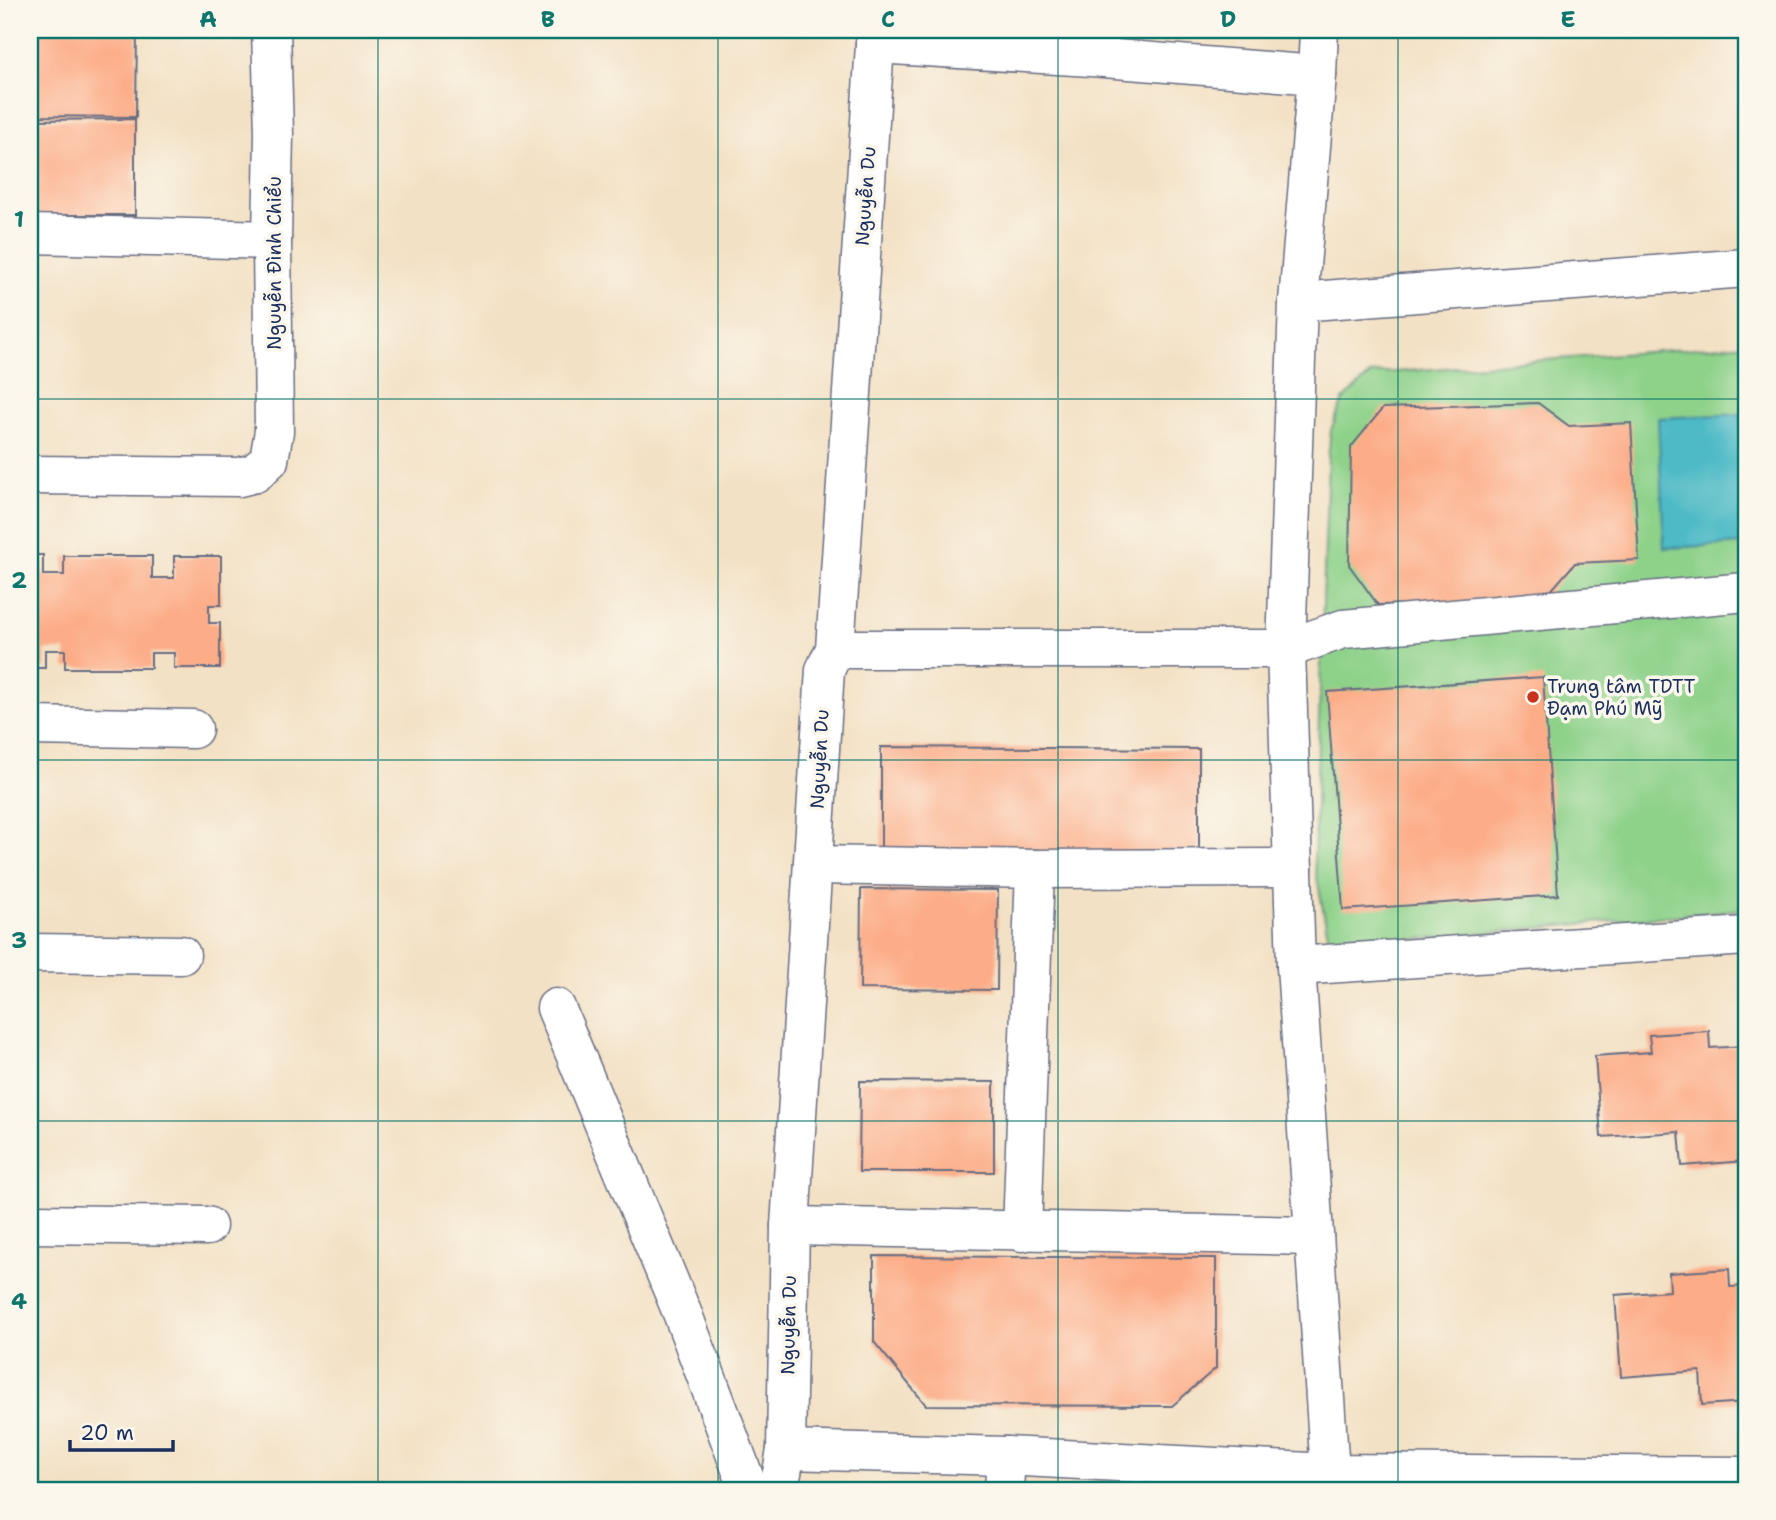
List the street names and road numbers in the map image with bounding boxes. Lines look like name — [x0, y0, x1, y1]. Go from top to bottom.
street label: Nguyễn Du — [850, 145, 881, 247]
street label: Nguyễn Đình Chiểu — [262, 176, 287, 350]
street label: Nguyễn Du — [804, 709, 835, 809]
street label: Nguyễn Du — [775, 1275, 802, 1375]

